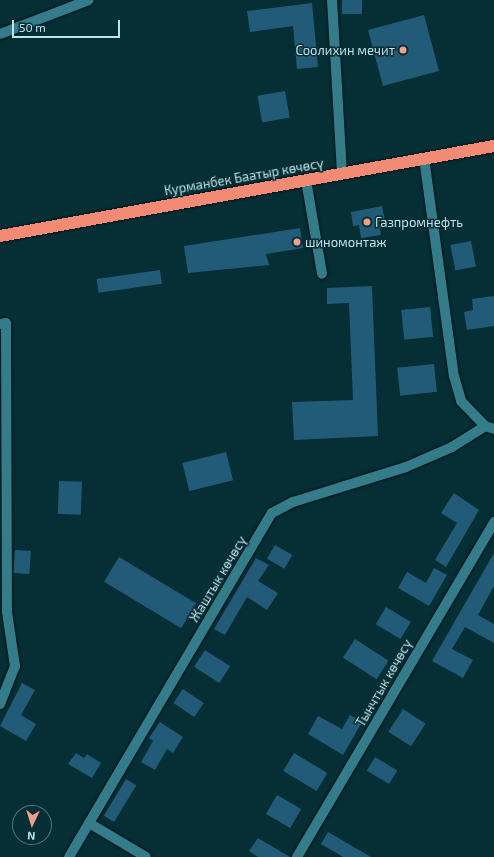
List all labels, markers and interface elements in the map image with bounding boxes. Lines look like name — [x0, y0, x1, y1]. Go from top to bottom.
scale bar — [14, 12, 122, 38]
text: 50 m — [19, 20, 46, 34]
place label: Соолихин мечит — [295, 42, 395, 58]
marker: Соолихин мечит — [398, 45, 408, 55]
street label: Курманбек Баатыр көчөсү — [163, 155, 325, 199]
place label: Газпромнефть — [375, 214, 463, 230]
marker: Газпромнефть — [362, 217, 372, 227]
place label: шиномонтаж — [305, 234, 387, 250]
marker: шиномонтаж — [292, 237, 302, 247]
street label: Жаштык көчөсү — [186, 533, 250, 625]
street label: Тынчтык көчөсү — [353, 636, 415, 730]
north arrow — [12, 805, 52, 845]
text: N — [27, 830, 36, 843]

